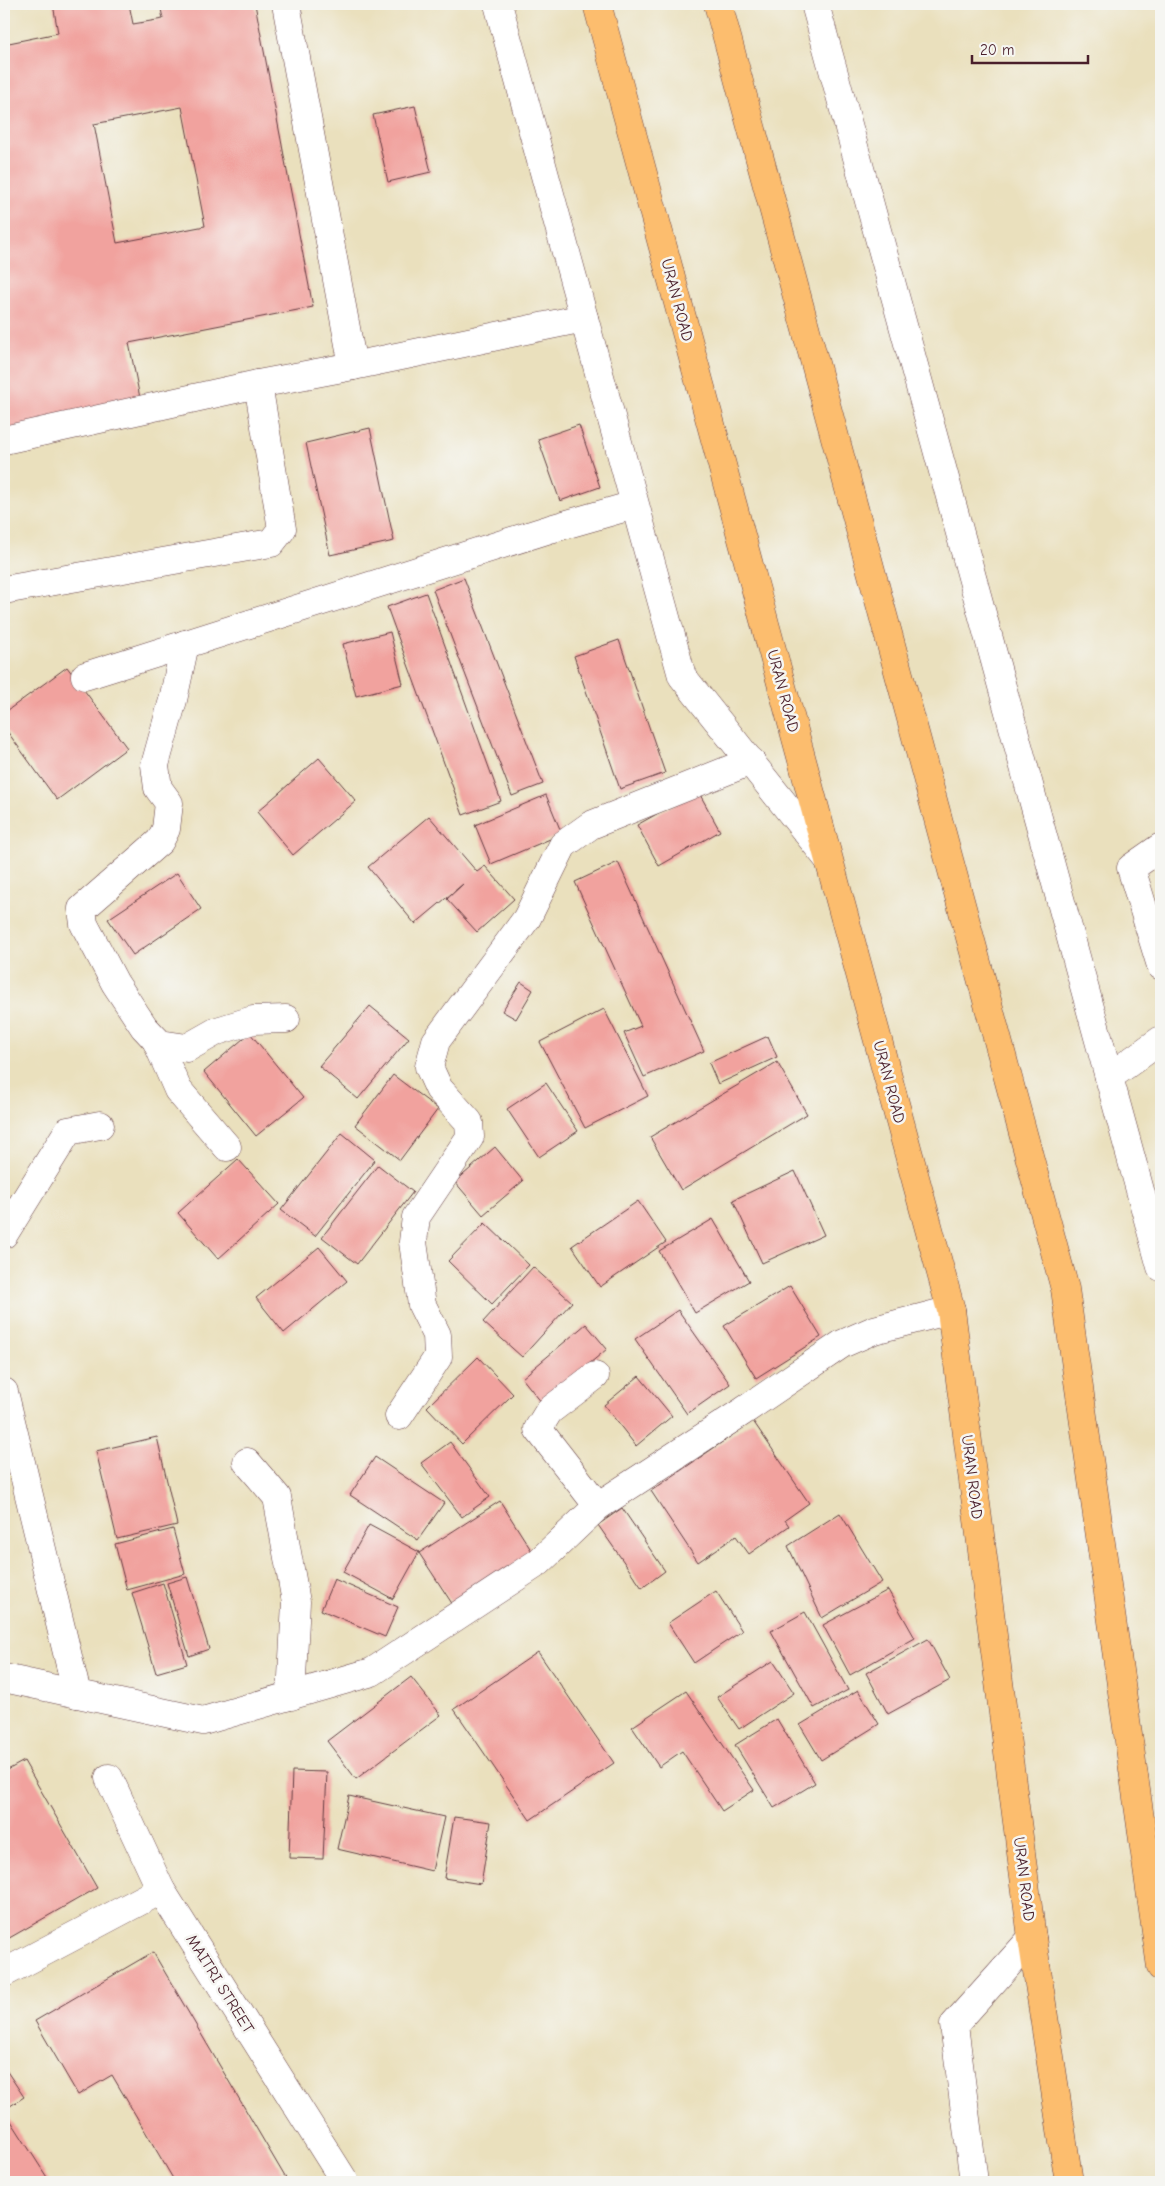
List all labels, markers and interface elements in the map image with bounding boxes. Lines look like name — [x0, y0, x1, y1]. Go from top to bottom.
scale bar — [972, 32, 1089, 64]
text: 20 m — [980, 41, 1014, 59]
street label: URAN ROAD — [657, 257, 697, 343]
street label: URAN ROAD — [763, 648, 803, 734]
street label: URAN ROAD — [869, 1039, 909, 1125]
street label: URAN ROAD — [958, 1434, 986, 1520]
street label: URAN ROAD — [1010, 1836, 1038, 1922]
street label: MAITRI STREET — [182, 1931, 258, 2037]

